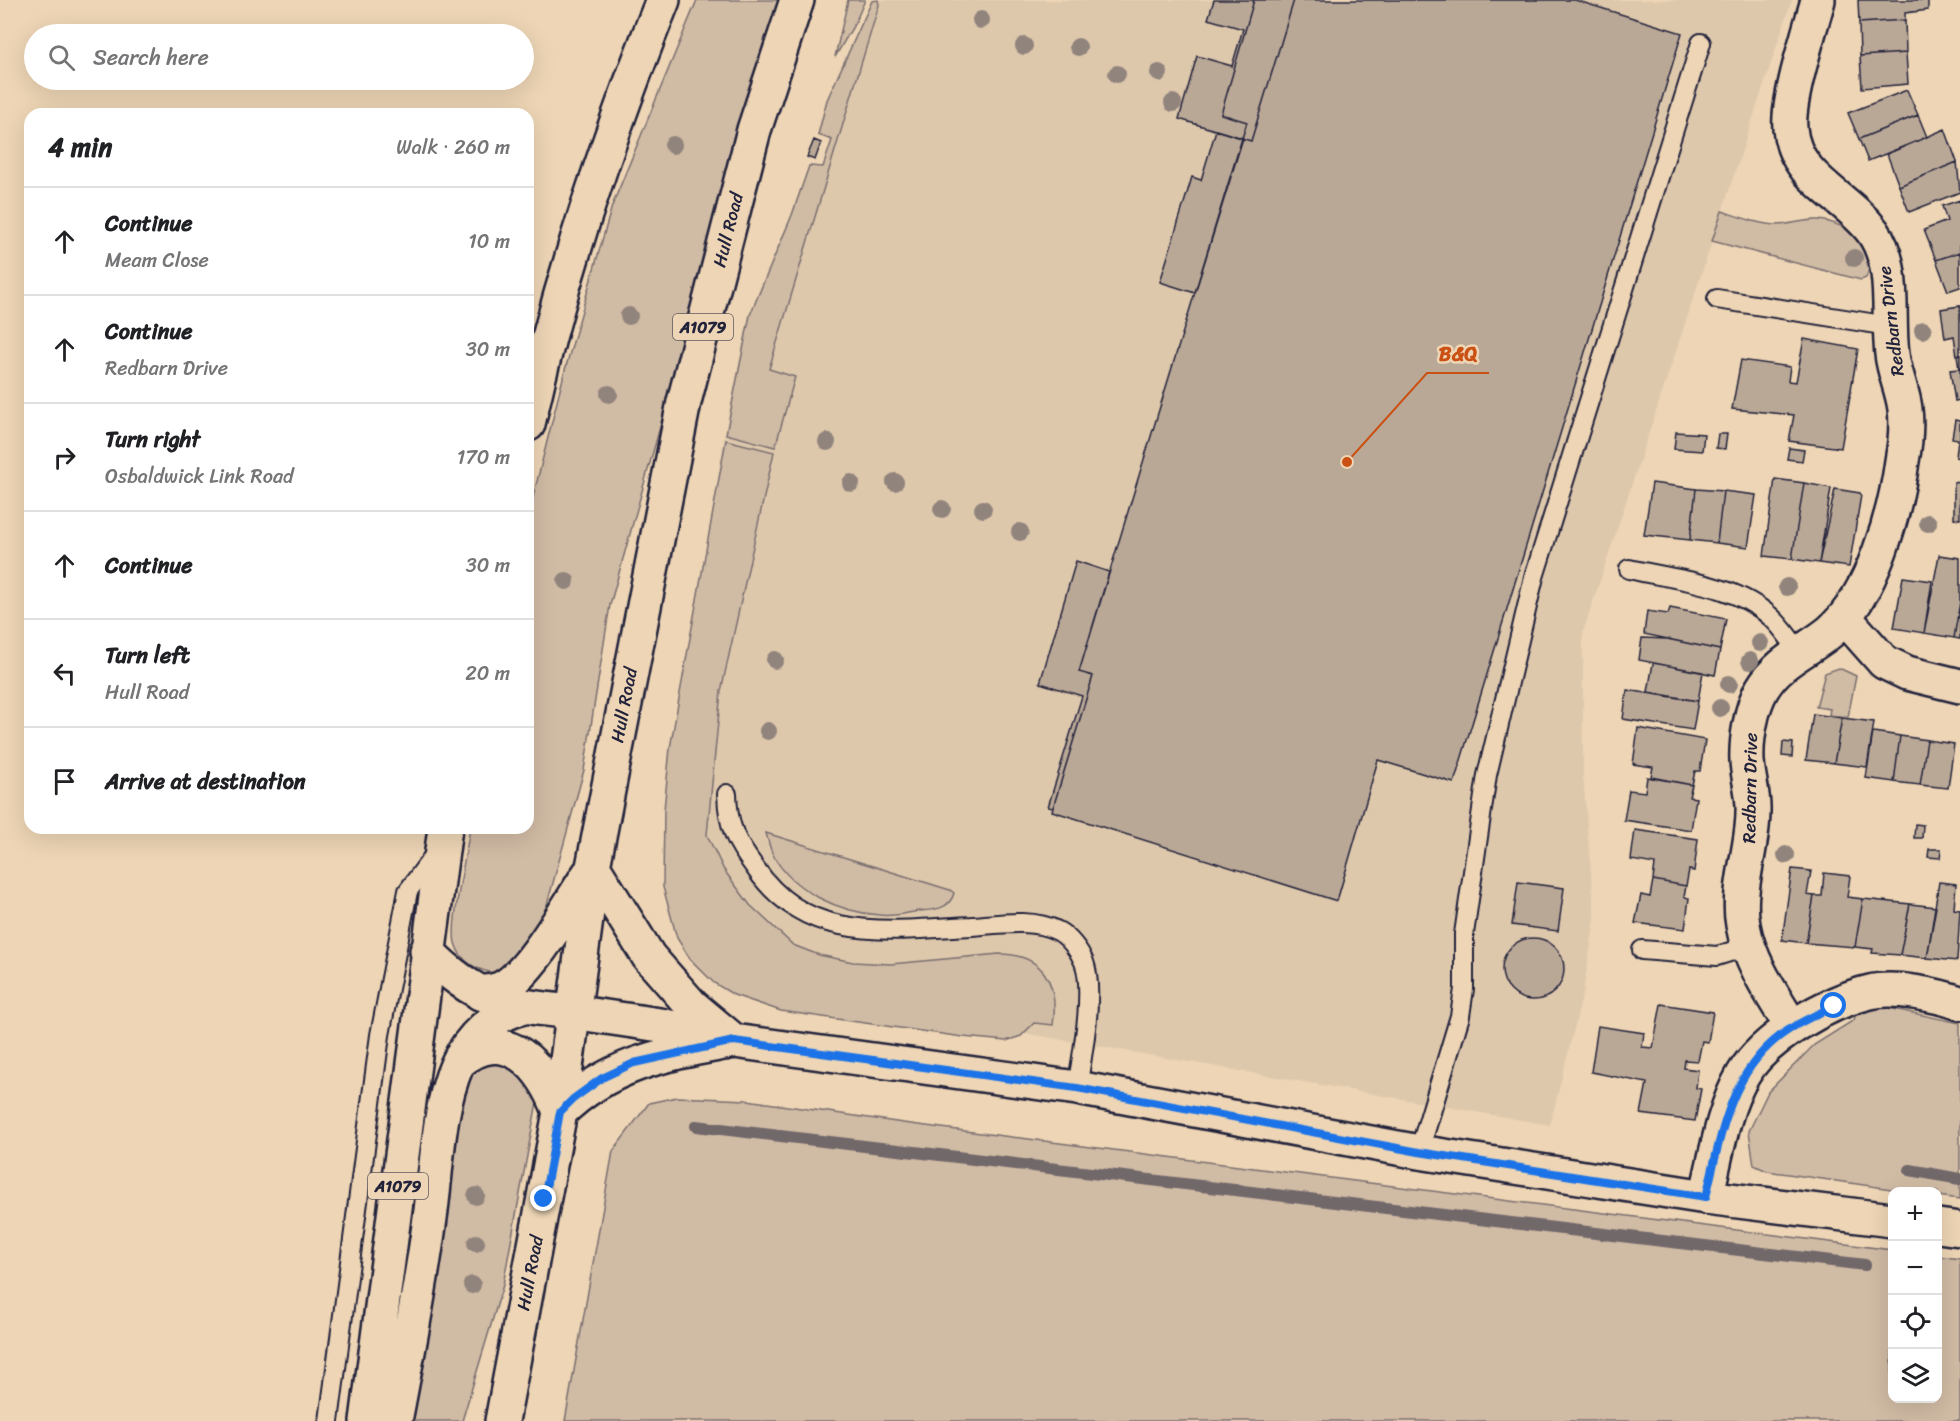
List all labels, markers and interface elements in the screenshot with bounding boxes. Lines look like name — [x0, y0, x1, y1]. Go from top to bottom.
search box — [24, 24, 534, 90]
text: Search here — [93, 38, 209, 77]
icon: search — [45, 41, 78, 74]
text: 4 min — [48, 124, 112, 170]
text: Walk · 260 m — [396, 130, 510, 165]
street label: Hull Road — [703, 188, 753, 271]
text: Continue — [105, 204, 193, 243]
text: 10 m — [468, 224, 510, 259]
icon: ahead — [48, 225, 81, 258]
text: Meam Close — [105, 243, 209, 278]
street label: Redbarn Drive — [1868, 264, 1914, 378]
text: Continue — [105, 312, 193, 351]
road number: A1079 — [673, 314, 733, 340]
text: 30 m — [466, 332, 510, 367]
icon: ahead — [48, 333, 81, 366]
callout: B&Q — [1427, 335, 1489, 373]
text: B&Q — [1439, 337, 1477, 372]
text: Redbarn Drive — [105, 351, 228, 386]
text: Turn right — [105, 420, 200, 459]
text: 170 m — [457, 440, 510, 475]
icon: right — [48, 441, 81, 474]
text: Osbaldwick Link Road — [105, 459, 294, 494]
text: Continue — [105, 546, 193, 585]
text: 30 m — [466, 548, 510, 583]
icon: ahead — [48, 549, 81, 582]
text: Turn left — [105, 636, 190, 675]
text: 20 m — [465, 656, 510, 691]
icon: left — [48, 657, 81, 690]
street label: Hull Road — [601, 663, 647, 745]
text: Hull Road — [105, 675, 189, 710]
street label: Redbarn Drive — [1733, 732, 1767, 844]
text: Arrive at destination — [105, 762, 306, 801]
icon: arrive — [48, 765, 81, 798]
route start — [1820, 992, 1846, 1018]
road number: A1079 — [368, 1173, 428, 1199]
route end — [530, 1185, 556, 1211]
map controls — [1888, 1187, 1942, 1403]
button: + — [1888, 1187, 1942, 1241]
street label: Hull Road — [507, 1231, 553, 1313]
button: − — [1888, 1241, 1942, 1295]
button: locate — [1888, 1295, 1942, 1349]
button: layers — [1888, 1349, 1942, 1403]

